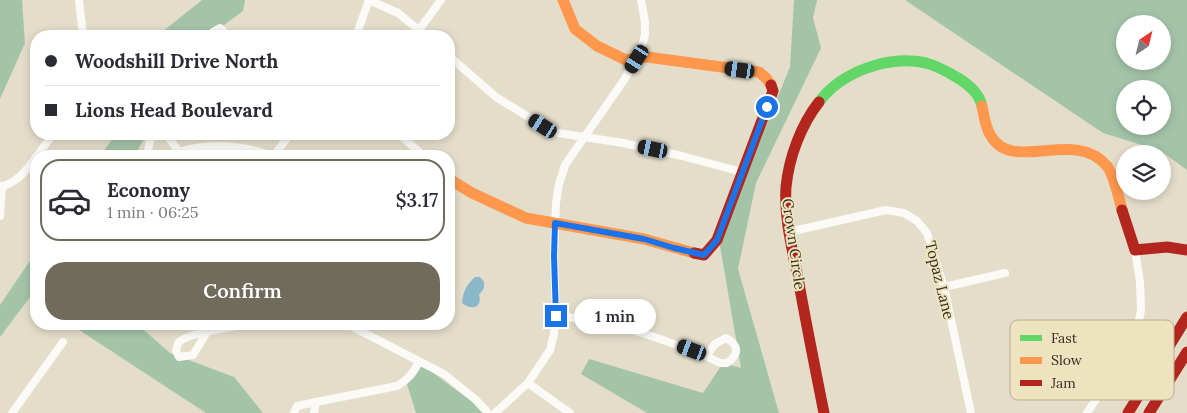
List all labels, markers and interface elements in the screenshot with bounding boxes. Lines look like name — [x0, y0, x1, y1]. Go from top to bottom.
north arrow — [1116, 15, 1171, 70]
map controls — [1116, 15, 1171, 200]
car — [622, 42, 651, 76]
text: Woodshill Drive North — [75, 49, 278, 73]
car — [724, 60, 755, 80]
button: locate — [1116, 80, 1171, 135]
route start — [756, 96, 778, 118]
text: Lions Head Boulevard — [75, 98, 273, 122]
car — [526, 112, 559, 140]
car — [636, 139, 669, 159]
button: layers — [1116, 145, 1171, 200]
icon: car — [47, 178, 92, 223]
text: Economy — [107, 178, 190, 202]
text: $3.17 — [396, 188, 438, 212]
street label: Crown Circle — [778, 197, 810, 291]
text: 1 min · 06:25 — [107, 202, 198, 222]
street label: Topaz Lane — [921, 239, 959, 321]
button: Confirm — [45, 262, 440, 320]
callout: 1 min — [574, 298, 656, 334]
route end — [545, 305, 567, 327]
text: 1 min — [595, 306, 635, 326]
legend — [1010, 320, 1174, 400]
text: Fast — [1051, 329, 1078, 347]
car — [675, 338, 708, 362]
text: Slow — [1051, 351, 1083, 369]
text: Jam — [1050, 374, 1076, 392]

